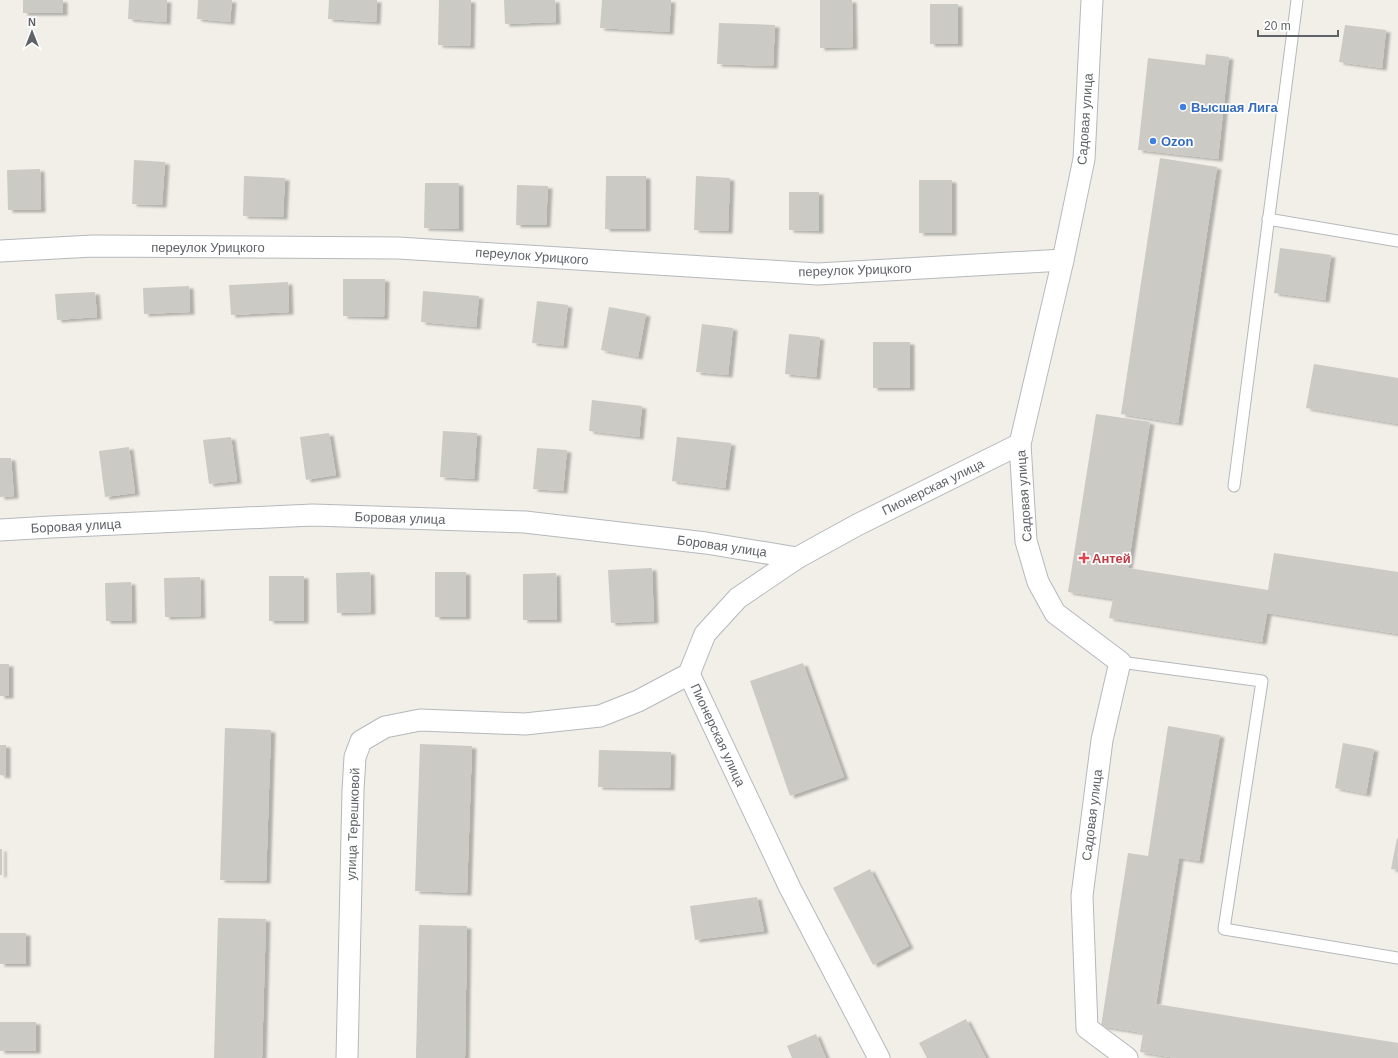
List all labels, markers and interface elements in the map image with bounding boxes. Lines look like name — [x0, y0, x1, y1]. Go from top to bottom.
north arrow — [12, 12, 52, 52]
scale bar — [1258, 12, 1338, 38]
text: N — [28, 16, 36, 28]
text: 20 m — [1264, 19, 1291, 33]
street label: Садовая улица — [1074, 72, 1096, 165]
place label: Высшая Лига — [1191, 100, 1279, 115]
marker: Высшая Лига — [1178, 102, 1188, 112]
place label: Ozon — [1161, 134, 1194, 149]
marker: Ozon — [1148, 136, 1158, 146]
street label: переулок Урицкого — [151, 240, 265, 255]
street label: переулок Урицкого — [475, 245, 589, 267]
street label: переулок Урицкого — [798, 261, 912, 279]
street label: Садовая улица — [1013, 449, 1035, 542]
street label: Пионерская улица — [880, 455, 987, 518]
street label: Боровая улица — [354, 509, 446, 527]
street label: Боровая улица — [30, 516, 122, 536]
street label: Боровая улица — [676, 532, 769, 560]
place label: Антей — [1092, 551, 1131, 566]
marker: Антей — [1079, 553, 1089, 563]
street label: Пионерская улица — [688, 681, 749, 789]
street label: улица Терешковой — [344, 767, 362, 881]
street label: Садовая улица — [1079, 768, 1105, 862]

